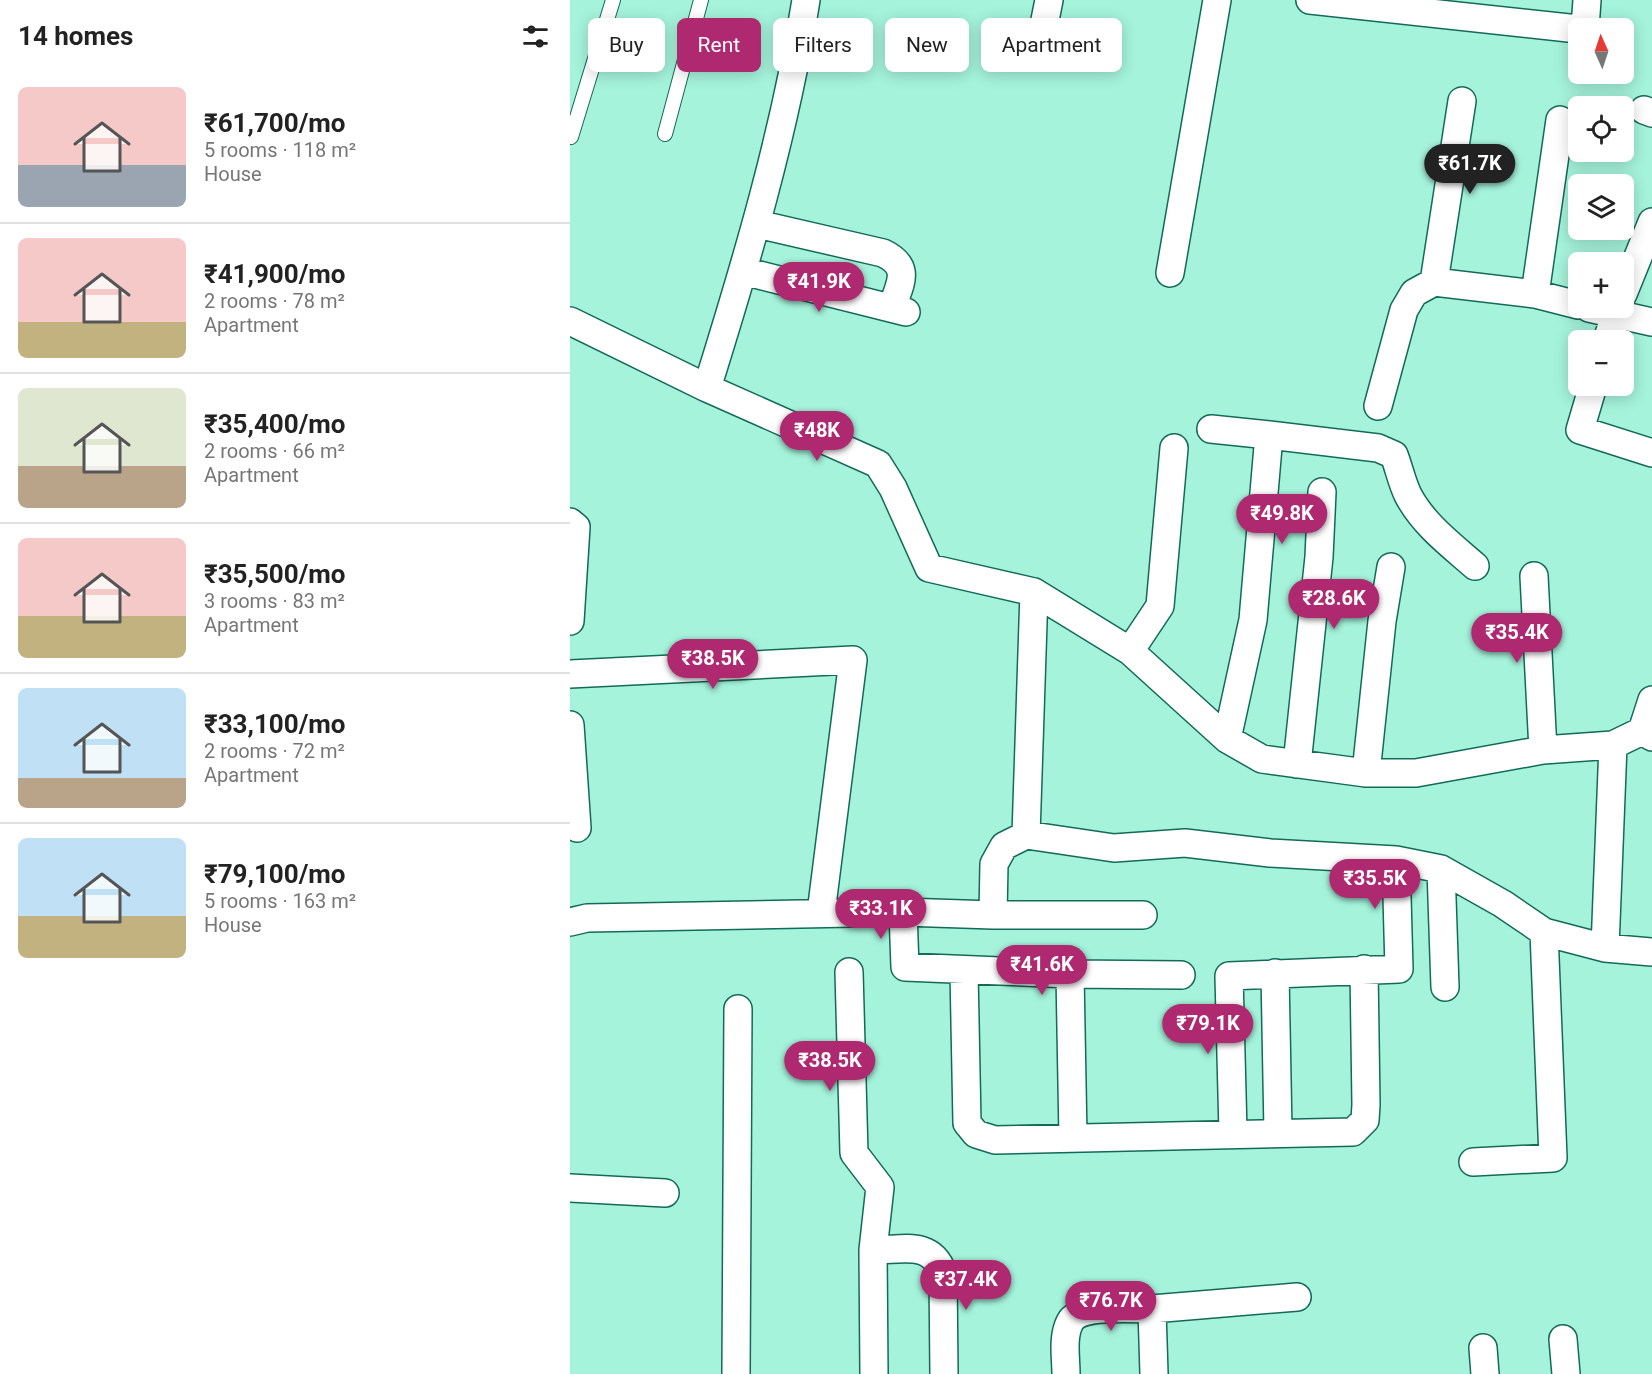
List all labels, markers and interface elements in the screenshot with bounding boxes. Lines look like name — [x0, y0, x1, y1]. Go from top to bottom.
chip: Buy — [588, 18, 665, 72]
chip: Rent — [677, 18, 761, 72]
chip: Filters — [773, 18, 873, 72]
chip: New — [885, 18, 969, 72]
chip: Apartment — [981, 18, 1122, 72]
north arrow — [1568, 18, 1634, 84]
map controls — [1568, 18, 1634, 396]
icon: filters — [519, 20, 552, 53]
text: 14 homes — [18, 21, 133, 51]
button: locate — [1568, 96, 1634, 162]
text: ₹61,700/mo — [204, 108, 346, 138]
icon: home — [66, 111, 138, 183]
text: 5 rooms · 118 m² — [204, 138, 356, 162]
pin: ₹61.7K — [1421, 144, 1519, 195]
text: ₹61.7K — [1438, 151, 1502, 175]
text: House — [204, 162, 262, 186]
button: layers — [1568, 174, 1634, 240]
button: + — [1568, 252, 1634, 318]
text: ₹41,900/mo — [204, 259, 346, 289]
icon: home — [66, 262, 138, 334]
pin: ₹41.9K — [770, 262, 868, 313]
text: ₹41.9K — [787, 269, 851, 293]
text: 2 rooms · 78 m² — [204, 289, 345, 313]
text: Apartment — [204, 313, 299, 337]
button: − — [1568, 330, 1634, 396]
text: ₹35,400/mo — [204, 409, 346, 439]
pin: ₹48K — [781, 411, 853, 462]
icon: home — [66, 412, 138, 484]
text: ₹48K — [794, 418, 840, 442]
text: 2 rooms · 66 m² — [204, 439, 345, 463]
text: Apartment — [204, 463, 299, 487]
pin: ₹49.8K — [1233, 494, 1331, 545]
text: ₹49.8K — [1250, 501, 1314, 525]
text: ₹35,500/mo — [204, 559, 346, 589]
icon: home — [66, 562, 138, 634]
pin: ₹28.6K — [1285, 579, 1383, 630]
text: ₹28.6K — [1302, 586, 1366, 610]
text: 3 rooms · 83 m² — [204, 589, 345, 613]
text: Apartment — [204, 613, 299, 637]
pin: ₹35.4K — [1468, 613, 1566, 664]
text: ₹35.4K — [1485, 620, 1549, 644]
pin: ₹38.5K — [664, 639, 762, 690]
text: ₹38.5K — [681, 646, 745, 670]
text: ₹33,100/mo — [204, 709, 346, 739]
icon: home — [66, 712, 138, 784]
text: 2 rooms · 72 m² — [204, 739, 345, 763]
text: Apartment — [204, 763, 299, 787]
text: ₹79,100/mo — [204, 859, 346, 889]
pin: ₹35.5K — [1326, 859, 1424, 910]
icon: home — [66, 862, 138, 934]
text: ₹35.5K — [1343, 866, 1407, 890]
text: 5 rooms · 163 m² — [204, 889, 356, 913]
pin: ₹33.1K — [832, 889, 930, 940]
text: ₹33.1K — [849, 896, 913, 920]
text: House — [204, 913, 262, 937]
pin: ₹41.6K — [993, 945, 1091, 996]
text: ₹41.6K — [1010, 952, 1074, 976]
pin: ₹79.1K — [1159, 1004, 1257, 1055]
text: ₹79.1K — [1176, 1011, 1240, 1035]
pin: ₹38.5K — [781, 1041, 879, 1092]
text: ₹38.5K — [798, 1048, 862, 1072]
pin: ₹37.4K — [917, 1260, 1015, 1311]
text: ₹37.4K — [934, 1267, 998, 1291]
pin: ₹76.7K — [1062, 1281, 1160, 1332]
text: ₹76.7K — [1079, 1288, 1143, 1312]

